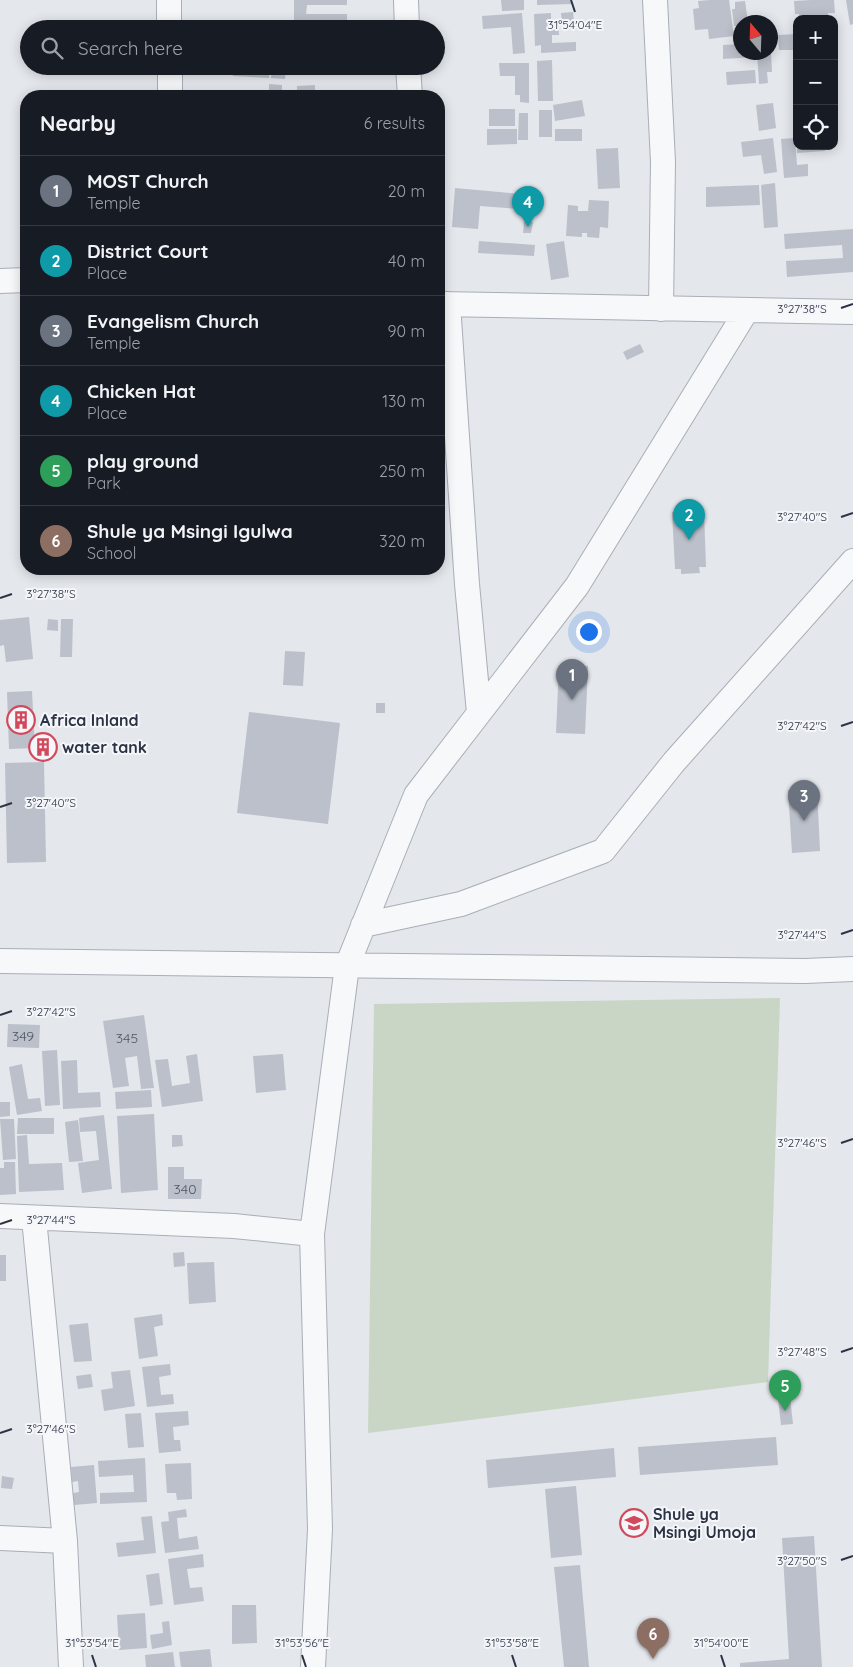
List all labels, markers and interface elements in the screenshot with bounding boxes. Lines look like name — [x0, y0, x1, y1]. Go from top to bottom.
north arrow — [733, 15, 778, 60]
map controls — [793, 15, 838, 150]
button: + — [793, 15, 838, 60]
text: 31°54'04"E — [548, 17, 603, 32]
search box — [20, 20, 445, 75]
icon: search — [38, 34, 66, 62]
text: Search here — [78, 36, 183, 60]
button: − — [793, 60, 838, 105]
button: locate — [793, 105, 838, 150]
text: Nearby — [40, 110, 116, 136]
text: 6 results — [364, 113, 425, 133]
text: MOST Church — [87, 169, 209, 193]
text: 1 — [53, 181, 59, 201]
text: 20 m — [388, 181, 425, 201]
pin: 4 — [512, 186, 544, 227]
text: Temple — [87, 193, 141, 213]
text: District Court — [87, 239, 209, 263]
text: 2 — [51, 251, 61, 271]
text: 40 m — [388, 251, 425, 271]
text: Place — [87, 263, 127, 283]
text: 3°27'38"S — [777, 301, 827, 316]
text: Evangelism Church — [87, 309, 259, 333]
text: 3 — [52, 321, 60, 341]
text: 90 m — [388, 321, 425, 341]
text: Temple — [87, 333, 141, 353]
text: Chicken Hat — [87, 379, 196, 403]
text: 4 — [51, 391, 61, 411]
text: 130 m — [382, 391, 425, 411]
text: Place — [87, 403, 127, 423]
text: play ground — [87, 449, 199, 473]
text: 5 — [51, 461, 61, 481]
text: 250 m — [379, 461, 425, 481]
text: Park — [87, 473, 121, 493]
pin: 2 — [673, 499, 705, 540]
text: 3°27'40"S — [777, 509, 827, 524]
text: Shule ya Msingi Igulwa — [87, 519, 293, 543]
text: 6 — [52, 531, 60, 551]
text: 320 m — [379, 531, 425, 551]
text: School — [87, 543, 136, 563]
text: 3°27'38"S — [26, 586, 76, 601]
your location — [576, 619, 602, 645]
pin: 1 — [556, 659, 588, 700]
building icon: Africa Inland — [6, 705, 36, 735]
place label: Africa Inland — [40, 710, 139, 730]
text: 3°27'42"S — [777, 718, 827, 733]
building icon: water tank — [28, 732, 58, 762]
place label: water tank — [62, 737, 147, 757]
pin: 3 — [788, 780, 820, 821]
text: 3°27'40"S — [26, 795, 76, 810]
text: 3°27'44"S — [777, 927, 827, 942]
text: 3°27'42"S — [26, 1004, 76, 1019]
house number: 349 — [12, 1027, 34, 1045]
house number: 345 — [116, 1029, 138, 1047]
text: 3°27'46"S — [777, 1135, 827, 1150]
house number: 340 — [173, 1180, 197, 1198]
text: 3°27'44"S — [26, 1212, 76, 1227]
text: 3°27'48"S — [777, 1344, 827, 1359]
pin: 5 — [769, 1370, 801, 1411]
text: 3°27'46"S — [26, 1421, 76, 1436]
place label: Shule ya Msingi Umoja — [653, 1504, 756, 1542]
school or university icon: Shule ya Msingi Umoja — [619, 1508, 649, 1538]
text: 3°27'50"S — [777, 1553, 827, 1568]
pin: 6 — [637, 1618, 669, 1659]
text: 31°53'54"E — [65, 1635, 119, 1650]
text: 31°53'56"E — [275, 1635, 329, 1650]
text: 31°53'58"E — [485, 1635, 539, 1650]
text: 31°54'00"E — [693, 1635, 749, 1650]

